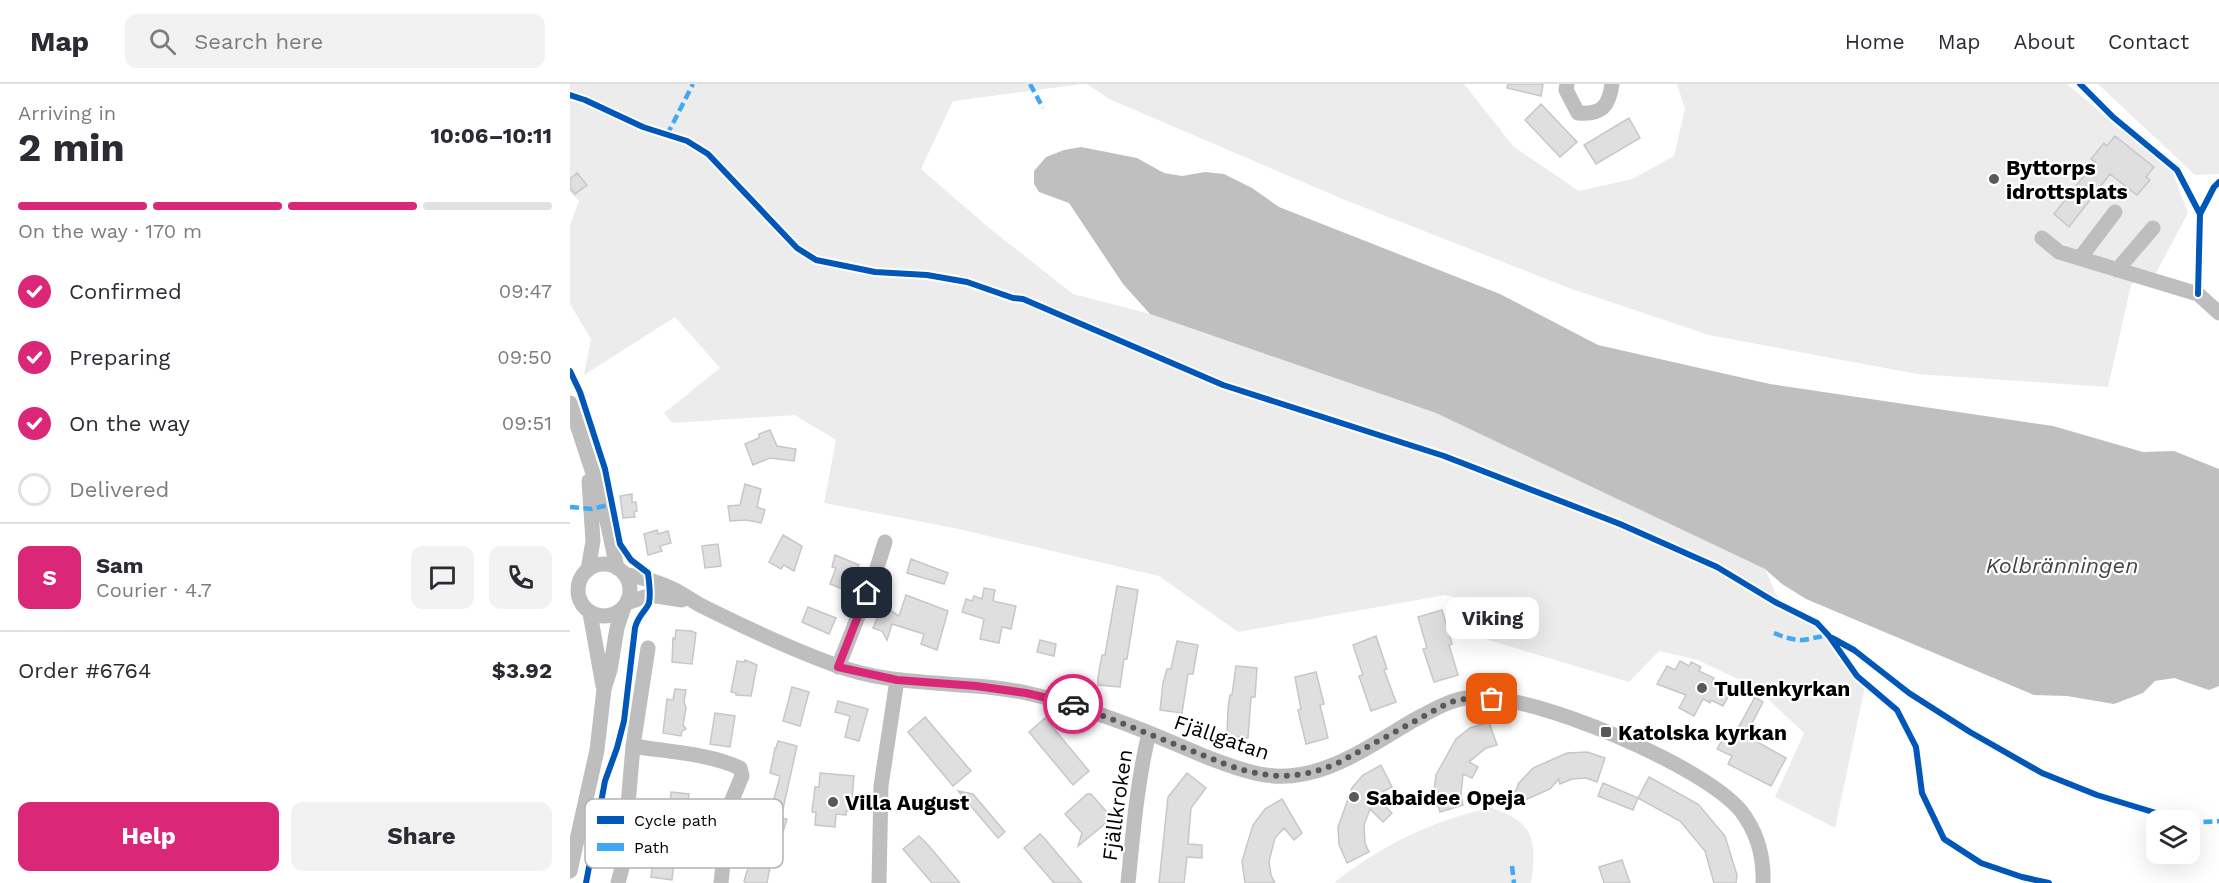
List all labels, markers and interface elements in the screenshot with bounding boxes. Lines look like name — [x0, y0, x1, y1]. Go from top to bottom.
search box — [125, 14, 545, 68]
text: Map — [30, 25, 89, 58]
icon: search — [146, 25, 179, 58]
text: Search here — [194, 29, 323, 54]
text: Home — [1845, 29, 1905, 54]
text: Map — [1938, 29, 1981, 54]
text: About — [2014, 29, 2075, 54]
text: Contact — [2108, 29, 2189, 54]
text: Arriving in — [18, 101, 116, 125]
text: 10:06–10:11 — [430, 123, 552, 148]
text: 2 min — [18, 125, 125, 170]
place label: Byttorps idrottsplats — [2006, 155, 2128, 204]
marker: Byttorps idrottsplats — [1987, 172, 2001, 186]
text: On the way · 170 m — [18, 219, 202, 243]
icon: check — [18, 275, 51, 308]
text: Confirmed — [69, 279, 182, 304]
text: 09:47 — [499, 279, 552, 303]
icon: check — [18, 341, 51, 374]
text: Preparing — [69, 345, 170, 370]
text: 09:50 — [497, 345, 552, 369]
icon: check — [18, 407, 51, 440]
text: On the way — [69, 411, 190, 436]
text: 09:51 — [502, 411, 552, 435]
text: Delivered — [69, 477, 169, 502]
button: chat — [411, 546, 474, 609]
button: phone — [489, 546, 552, 609]
text: Sam — [96, 553, 144, 578]
water label: Kolbränningen — [1986, 553, 2138, 578]
text: S — [42, 565, 57, 590]
pin — [841, 567, 892, 618]
icon: home — [850, 576, 883, 609]
text: Courier · 4.7 — [96, 578, 212, 602]
callout: Viking — [1446, 597, 1538, 639]
text: Viking — [1462, 606, 1523, 630]
text: Order #6764 — [18, 658, 151, 683]
text: $3.92 — [492, 658, 552, 683]
pin — [1466, 673, 1517, 724]
courier — [1043, 674, 1103, 734]
place label: Tullenkyrkan — [1714, 676, 1850, 701]
marker: Tullenkyrkan — [1695, 681, 1709, 695]
icon: bag — [1475, 682, 1508, 715]
icon: car — [1057, 688, 1090, 721]
street label: Fjällgatan — [1171, 709, 1273, 765]
place label: Katolska kyrkan — [1618, 720, 1787, 745]
marker: Katolska kyrkan — [1599, 725, 1613, 739]
street label: Fjällkroken — [1097, 748, 1137, 862]
place label: Sabaidee Opeja — [1366, 785, 1526, 810]
place label: Villa August — [845, 790, 969, 815]
marker: Sabaidee Opeja — [1347, 790, 1361, 804]
marker: Villa August — [826, 795, 840, 809]
legend — [585, 799, 783, 868]
button: Help — [18, 802, 279, 871]
button: Share — [291, 802, 552, 871]
map controls — [2146, 810, 2200, 864]
button: layers — [2146, 810, 2200, 864]
text: Cycle path — [634, 811, 717, 830]
text: Path — [634, 838, 669, 857]

